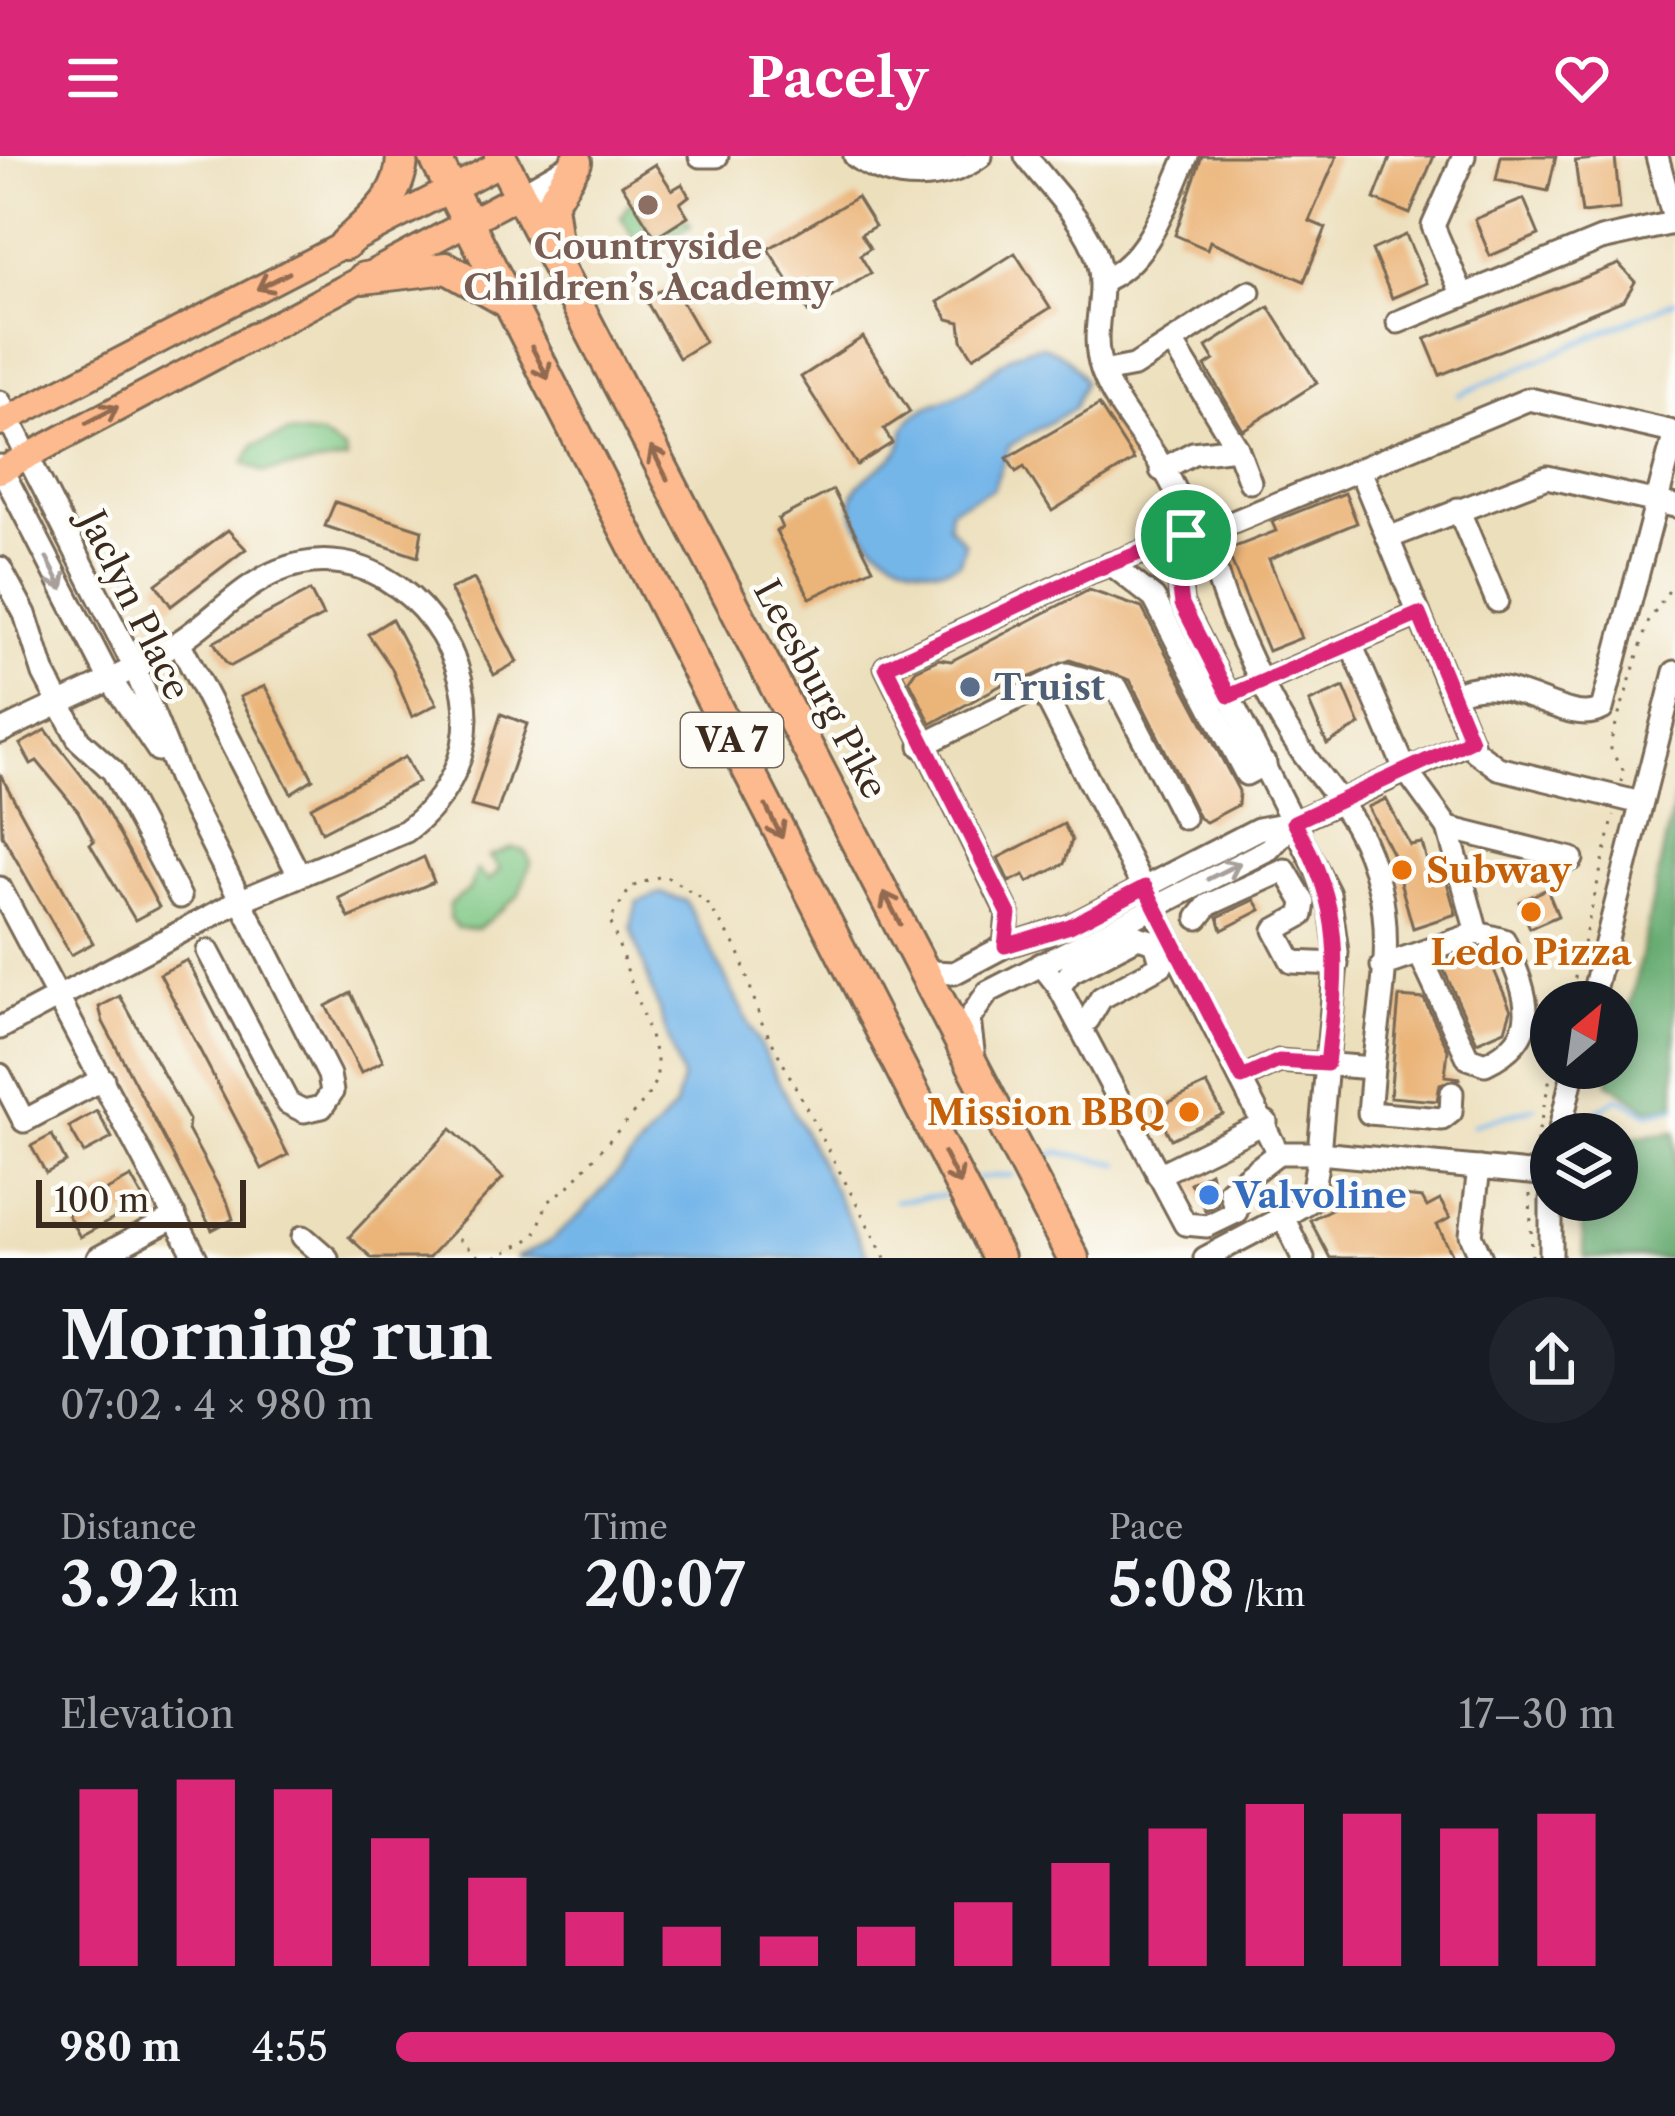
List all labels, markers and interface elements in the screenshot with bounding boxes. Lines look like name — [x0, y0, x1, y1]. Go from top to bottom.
icon: menu — [60, 45, 126, 111]
text: Pacely — [747, 45, 928, 111]
icon: heart — [1549, 45, 1615, 111]
marker: Countryside Children’s Academy — [635, 192, 661, 218]
place label: Countryside Children’s Academy — [463, 224, 834, 309]
one-way arrow — [255, 271, 291, 294]
one-way arrow — [529, 344, 552, 380]
one-way arrow — [84, 403, 120, 426]
one-way arrow — [647, 446, 670, 481]
pin — [1135, 484, 1237, 586]
street label: Jaclyn Place — [68, 499, 200, 707]
icon: arrive — [1153, 502, 1219, 568]
one-way arrow — [45, 555, 68, 591]
street label: Leesburg Pike — [745, 572, 897, 806]
place label: Truist — [994, 665, 1106, 709]
marker: Truist — [957, 674, 983, 700]
road number: VA 7 — [681, 713, 783, 767]
one-way arrow — [764, 804, 787, 840]
place label: Subway — [1426, 848, 1572, 892]
marker: Subway — [1389, 857, 1415, 883]
one-way arrow — [1206, 859, 1241, 882]
one-way arrow — [879, 891, 902, 926]
marker: Ledo Pizza — [1518, 899, 1544, 925]
place label: Ledo Pizza — [1430, 930, 1633, 974]
north arrow — [1530, 981, 1638, 1089]
map controls — [1530, 981, 1638, 1221]
place label: Mission BBQ — [927, 1090, 1165, 1134]
marker: Mission BBQ — [1176, 1099, 1202, 1125]
button: layers — [1530, 1113, 1638, 1221]
one-way arrow — [941, 1151, 964, 1186]
place label: Valvoline — [1232, 1173, 1407, 1217]
scale bar — [36, 1174, 246, 1227]
text: 100 m — [54, 1180, 149, 1221]
marker: Valvoline — [1196, 1182, 1222, 1208]
text: Morning run — [60, 1295, 493, 1376]
button: share — [1489, 1297, 1615, 1423]
text: 07:02 · 4 × 980 m — [60, 1381, 373, 1429]
text: Distance — [60, 1507, 197, 1548]
text: Time — [584, 1507, 668, 1548]
text: Pace — [1109, 1507, 1183, 1548]
text: 3.92 — [60, 1548, 180, 1622]
text: 20:07 — [584, 1548, 745, 1622]
text: 5:08 — [1109, 1548, 1235, 1622]
text: km — [180, 1574, 239, 1615]
text: /km — [1235, 1574, 1305, 1615]
text: Elevation — [60, 1690, 234, 1738]
text: 17–30 m — [1458, 1690, 1615, 1738]
text: 980 m — [60, 2023, 181, 2071]
text: 4:55 — [252, 2023, 328, 2071]

